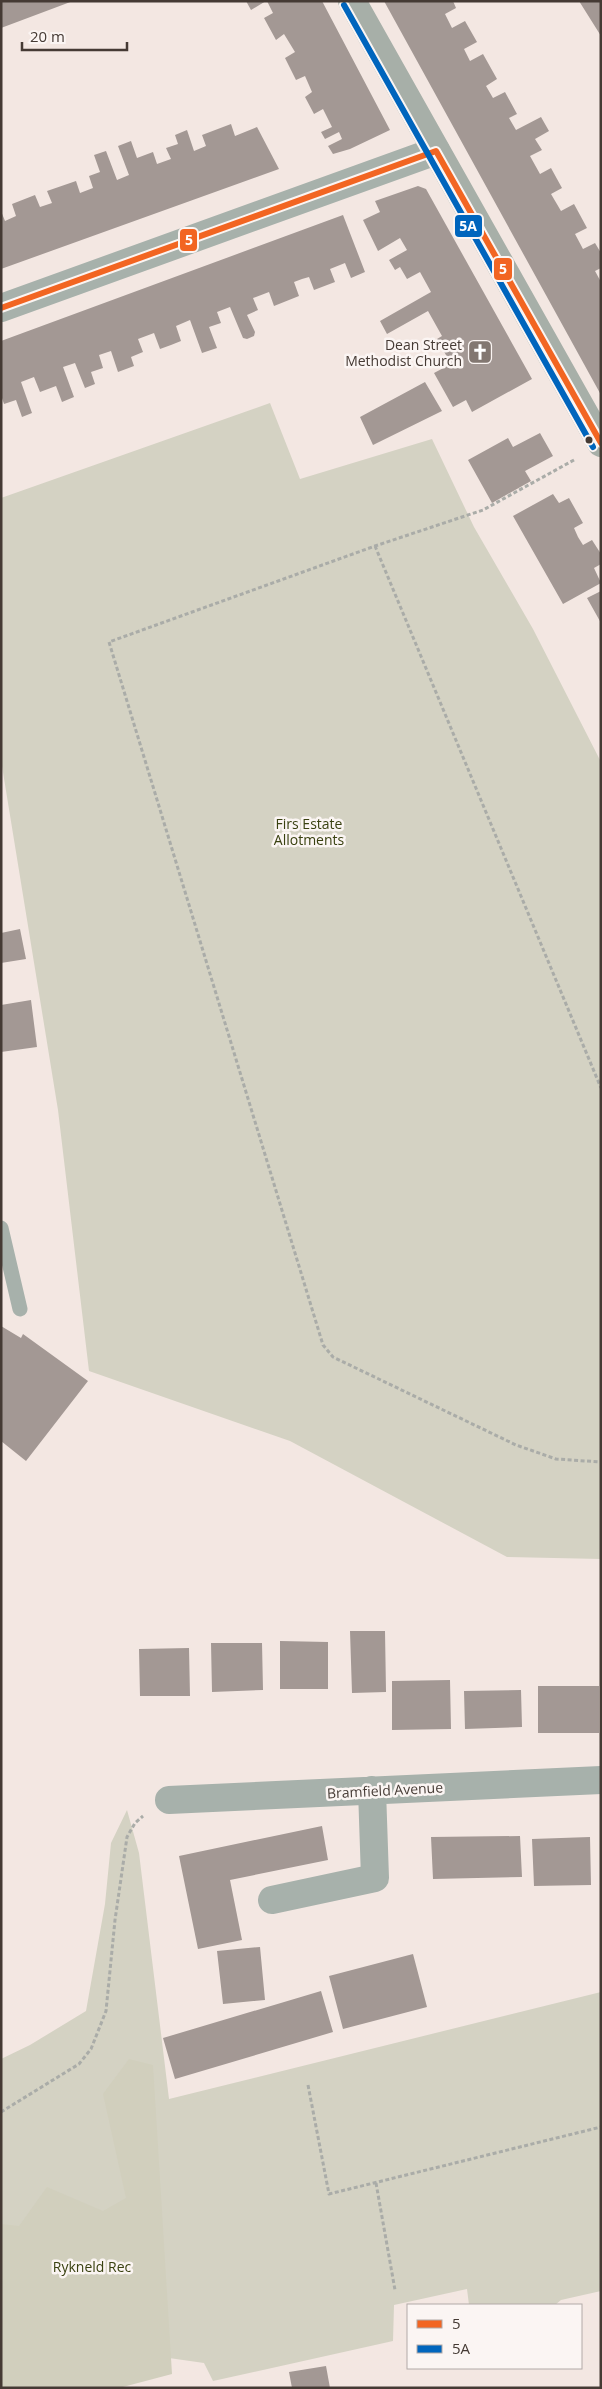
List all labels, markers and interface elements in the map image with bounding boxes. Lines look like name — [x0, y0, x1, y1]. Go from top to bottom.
scale bar — [22, 20, 128, 52]
text: 20 m — [30, 26, 65, 46]
line badge: 5A — [454, 214, 483, 238]
text: 5A — [459, 216, 477, 235]
line badge: 5 — [179, 228, 198, 252]
text: 5 — [185, 230, 193, 249]
line badge: 5 — [493, 257, 513, 281]
text: 5 — [499, 259, 507, 278]
place label: Dean Street Methodist Church — [345, 335, 462, 370]
church icon: Dean Street Methodist Church — [467, 339, 493, 365]
unlabelled marker — [584, 435, 594, 445]
park label: Firs Estate Allotments — [274, 814, 345, 849]
street label: Bramfield Avenue — [327, 1777, 444, 1803]
park label: Rykneld Rec — [53, 2257, 131, 2276]
legend — [407, 2304, 582, 2369]
text: 5 — [452, 2313, 461, 2333]
text: 5A — [452, 2338, 471, 2358]

